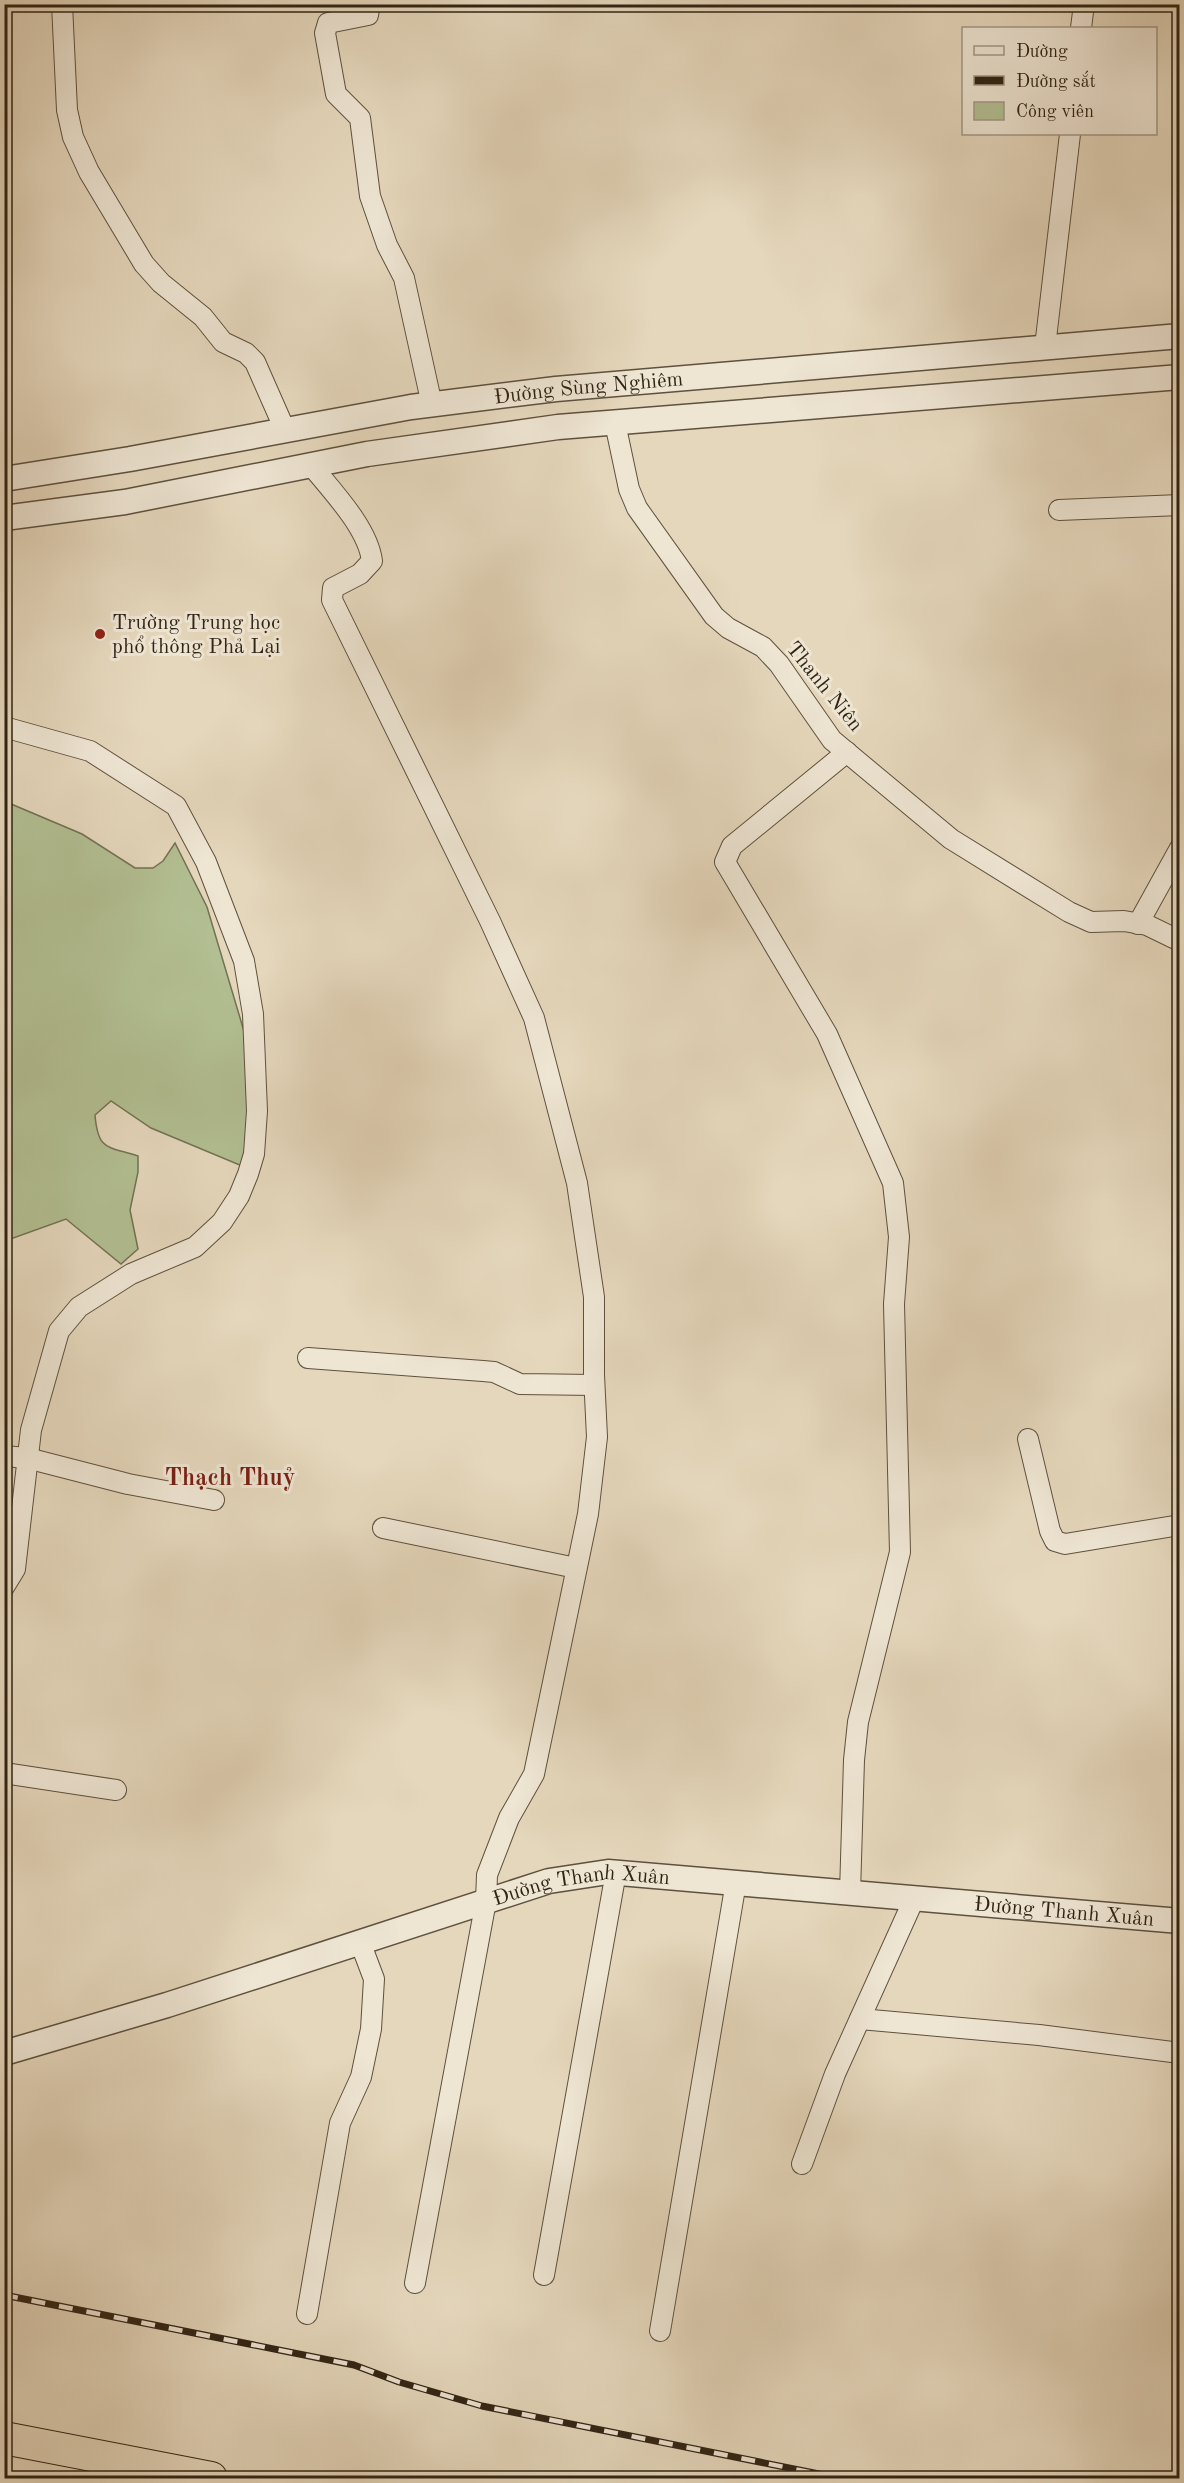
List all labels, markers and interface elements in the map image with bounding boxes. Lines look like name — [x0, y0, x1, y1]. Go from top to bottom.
legend — [962, 27, 1157, 135]
text: Đường — [1016, 43, 1068, 61]
text: Đường sắt — [1016, 70, 1096, 91]
text: Công viên — [1016, 103, 1094, 121]
street label: Đường Sùng Nghiêm — [493, 369, 684, 409]
place label: Trường Trung học phổ thông Phả Lại — [112, 613, 280, 658]
marker: Trường Trung học phổ thông Phả Lại — [93, 627, 107, 641]
street label: Thanh Niên — [782, 638, 866, 736]
district label: Thạch Thuỷ — [165, 1467, 295, 1491]
street label: Đường Thanh Xuân — [490, 1863, 671, 1911]
street label: Đường Thanh Xuân — [973, 1894, 1155, 1931]

